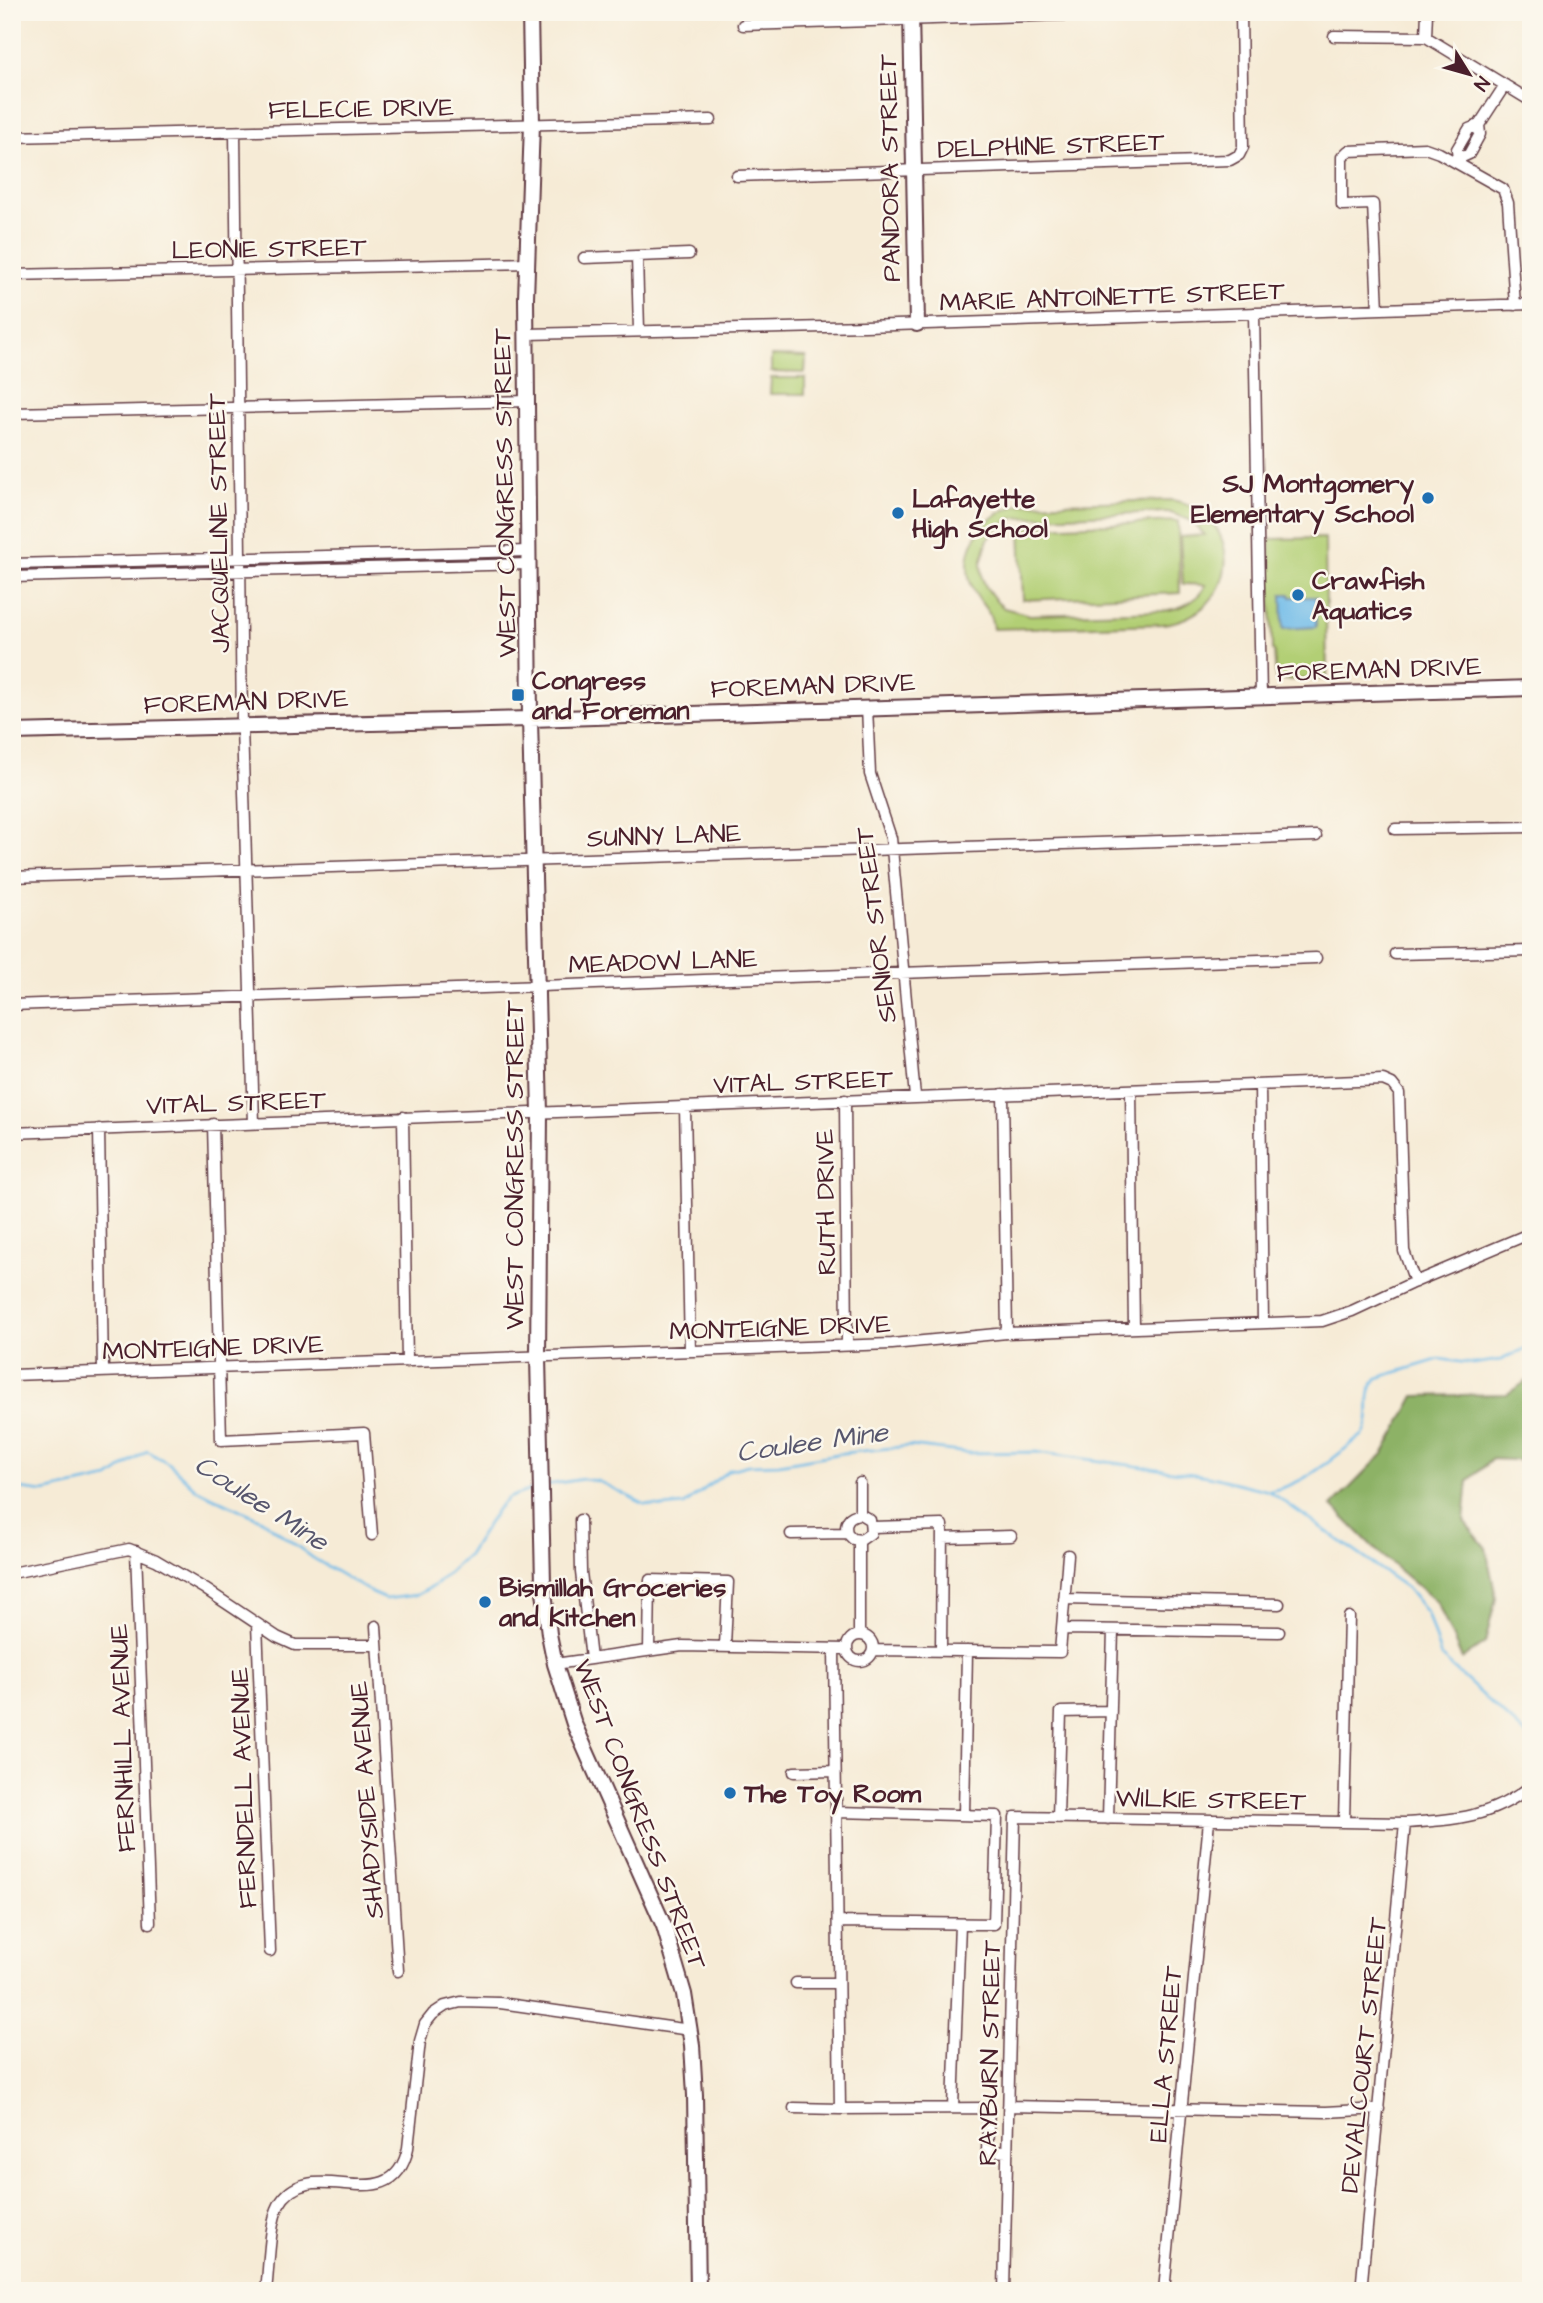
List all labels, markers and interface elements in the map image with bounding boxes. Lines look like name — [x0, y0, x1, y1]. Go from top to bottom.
north arrow — [1434, 38, 1504, 108]
street label: PANDORA STREET — [870, 53, 910, 282]
text: N — [1467, 70, 1496, 96]
street label: FELECIE DRIVE — [268, 89, 454, 129]
street label: DELPHINE STREET — [937, 124, 1166, 168]
street label: LEONIE STREET — [171, 229, 368, 269]
street label: MARIE ANTOINETTE STREET — [939, 273, 1286, 321]
street label: WEST CONGRESS STREET — [484, 327, 526, 658]
street label: JACQUELINE STREET — [199, 392, 239, 653]
place label: SJ Montgomery Elementary School — [1191, 466, 1415, 535]
place label: Lafayette High School — [912, 481, 1048, 550]
marker: SJ Montgomery Elementary School — [1420, 490, 1436, 506]
marker: Lafayette High School — [890, 505, 906, 521]
place label: Crawfish Aquatics — [1312, 563, 1425, 629]
marker: Crawfish Aquatics — [1290, 587, 1306, 603]
street label: FOREMAN DRIVE — [1276, 648, 1482, 692]
place label: Congress and Foreman — [531, 663, 689, 729]
street label: FOREMAN DRIVE — [710, 664, 916, 708]
street label: FOREMAN DRIVE — [143, 680, 349, 724]
marker: Congress and Foreman — [510, 687, 526, 703]
street label: SUNNY LANE — [586, 815, 742, 857]
street label: SENIOR STREET — [846, 824, 906, 1025]
street label: MEADOW LANE — [568, 941, 758, 983]
street label: WEST CONGRESS STREET — [497, 999, 533, 1330]
street label: VITAL STREET — [713, 1061, 894, 1103]
street label: VITAL STREET — [146, 1082, 327, 1124]
street label: RUTH DRIVE — [807, 1128, 845, 1276]
street label: MONTEIGNE DRIVE — [669, 1306, 892, 1350]
street label: MONTEIGNE DRIVE — [102, 1326, 325, 1370]
water label: Coulee Mine — [734, 1412, 892, 1472]
water label: Coulee Mine — [187, 1445, 337, 1562]
place label: Bismillah Groceries and Kitchen — [498, 1570, 726, 1636]
marker: Bismillah Groceries and Kitchen — [477, 1594, 493, 1610]
street label: FERNHILL AVENUE — [101, 1623, 145, 1853]
street label: WEST CONGRESS STREET — [564, 1654, 716, 1975]
street label: FERNDELL AVENUE — [222, 1667, 266, 1909]
street label: SHADYSIDE AVENUE — [341, 1680, 393, 1920]
place label: The Toy Room — [743, 1776, 922, 1815]
street label: WILKIE STREET — [1116, 1780, 1307, 1820]
marker: The Toy Room — [722, 1785, 738, 1801]
street label: DEVALCOURT STREET — [1332, 1915, 1396, 2195]
street label: RAYBURN STREET — [970, 1939, 1010, 2166]
street label: ELLA STREET — [1140, 1964, 1192, 2144]

